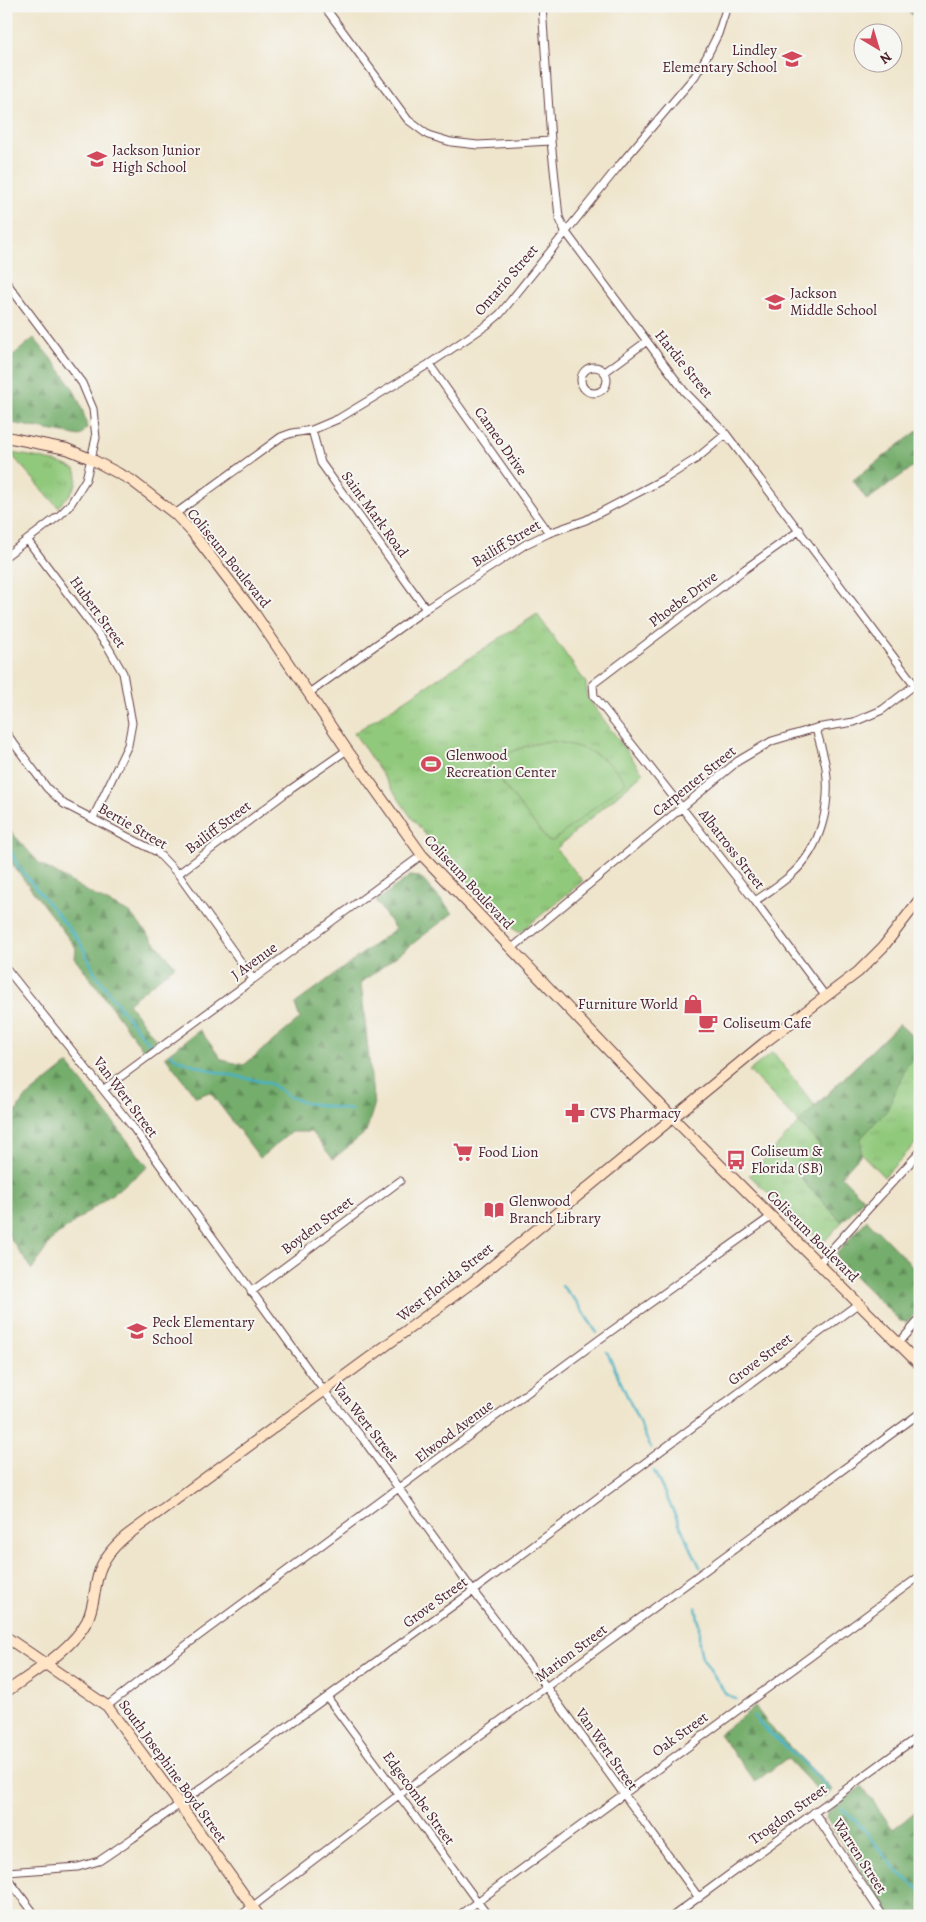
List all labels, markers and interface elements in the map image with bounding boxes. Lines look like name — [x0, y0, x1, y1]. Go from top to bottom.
north arrow — [854, 22, 904, 72]
place label: Lindley Elementary School — [662, 40, 777, 77]
text: N — [876, 47, 896, 68]
school or university icon: Lindley Elementary School — [781, 48, 803, 70]
place label: Jackson Junior High School — [112, 140, 200, 177]
school or university icon: Jackson Junior High School — [86, 148, 108, 170]
street label: Ontario Street — [470, 240, 542, 320]
place label: Jackson Middle School — [790, 283, 877, 320]
school or university icon: Jackson Middle School — [764, 291, 786, 313]
street label: Hardie Street — [650, 326, 718, 402]
street label: Cameo Drive — [470, 403, 532, 480]
street label: Saint Mark Road — [337, 467, 414, 562]
street label: Coliseum Boulevard — [183, 504, 276, 613]
street label: Bailiff Street — [468, 514, 544, 571]
street label: Phoebe Drive — [644, 566, 722, 631]
street label: Hubert Street — [65, 572, 131, 652]
street label: Carpenter Street — [648, 741, 740, 821]
place label: Glenwood Recreation Center — [446, 745, 557, 782]
sports icon: Glenwood Recreation Center — [420, 753, 442, 775]
street label: Bailiff Street — [181, 796, 255, 858]
street label: Bertie Street — [95, 798, 171, 854]
street label: Albatross Street — [694, 804, 770, 893]
street label: Coliseum Boulevard — [420, 830, 519, 934]
street label: J Avenue — [227, 937, 281, 985]
shop icon: Furniture World — [682, 993, 704, 1015]
place label: Furniture World — [578, 994, 679, 1014]
cafe icon: Coliseum Cafe — [697, 1012, 719, 1034]
place label: Coliseum Cafe — [723, 1013, 812, 1033]
street label: Van Wert Street — [88, 1052, 163, 1141]
pharmacy icon: CVS Pharmacy — [564, 1102, 586, 1124]
place label: CVS Pharmacy — [590, 1103, 681, 1123]
supermarket icon: Food Lion — [452, 1141, 474, 1163]
place label: Coliseum & Florida (SB) — [751, 1141, 823, 1178]
place label: Food Lion — [478, 1142, 539, 1162]
bus stop icon: Coliseum & Florida (SB) — [725, 1149, 747, 1171]
street label: Coliseum Boulevard — [763, 1186, 864, 1287]
street label: Boyden Street — [277, 1191, 357, 1259]
place label: Glenwood Branch Library — [509, 1191, 601, 1228]
library icon: Glenwood Branch Library — [483, 1199, 505, 1221]
street label: West Florida Street — [392, 1238, 497, 1327]
place label: Peck Elementary School — [152, 1312, 255, 1349]
school or university icon: Peck Elementary School — [126, 1320, 148, 1342]
street label: Grove Street — [724, 1328, 796, 1390]
street label: Van Wert Street — [328, 1377, 404, 1466]
street label: Elwood Avenue — [411, 1395, 498, 1467]
street label: Grove Street — [399, 1572, 471, 1632]
street label: Marion Street — [531, 1619, 611, 1687]
street label: South Josephine Boyd Street — [114, 1695, 232, 1847]
street label: Van Wert Street — [571, 1703, 643, 1794]
street label: Oak Street — [648, 1707, 712, 1761]
street label: Edgecombe Street — [378, 1747, 460, 1849]
street label: Trogdon Street — [745, 1779, 831, 1849]
street label: Warren Street — [828, 1814, 892, 1898]

